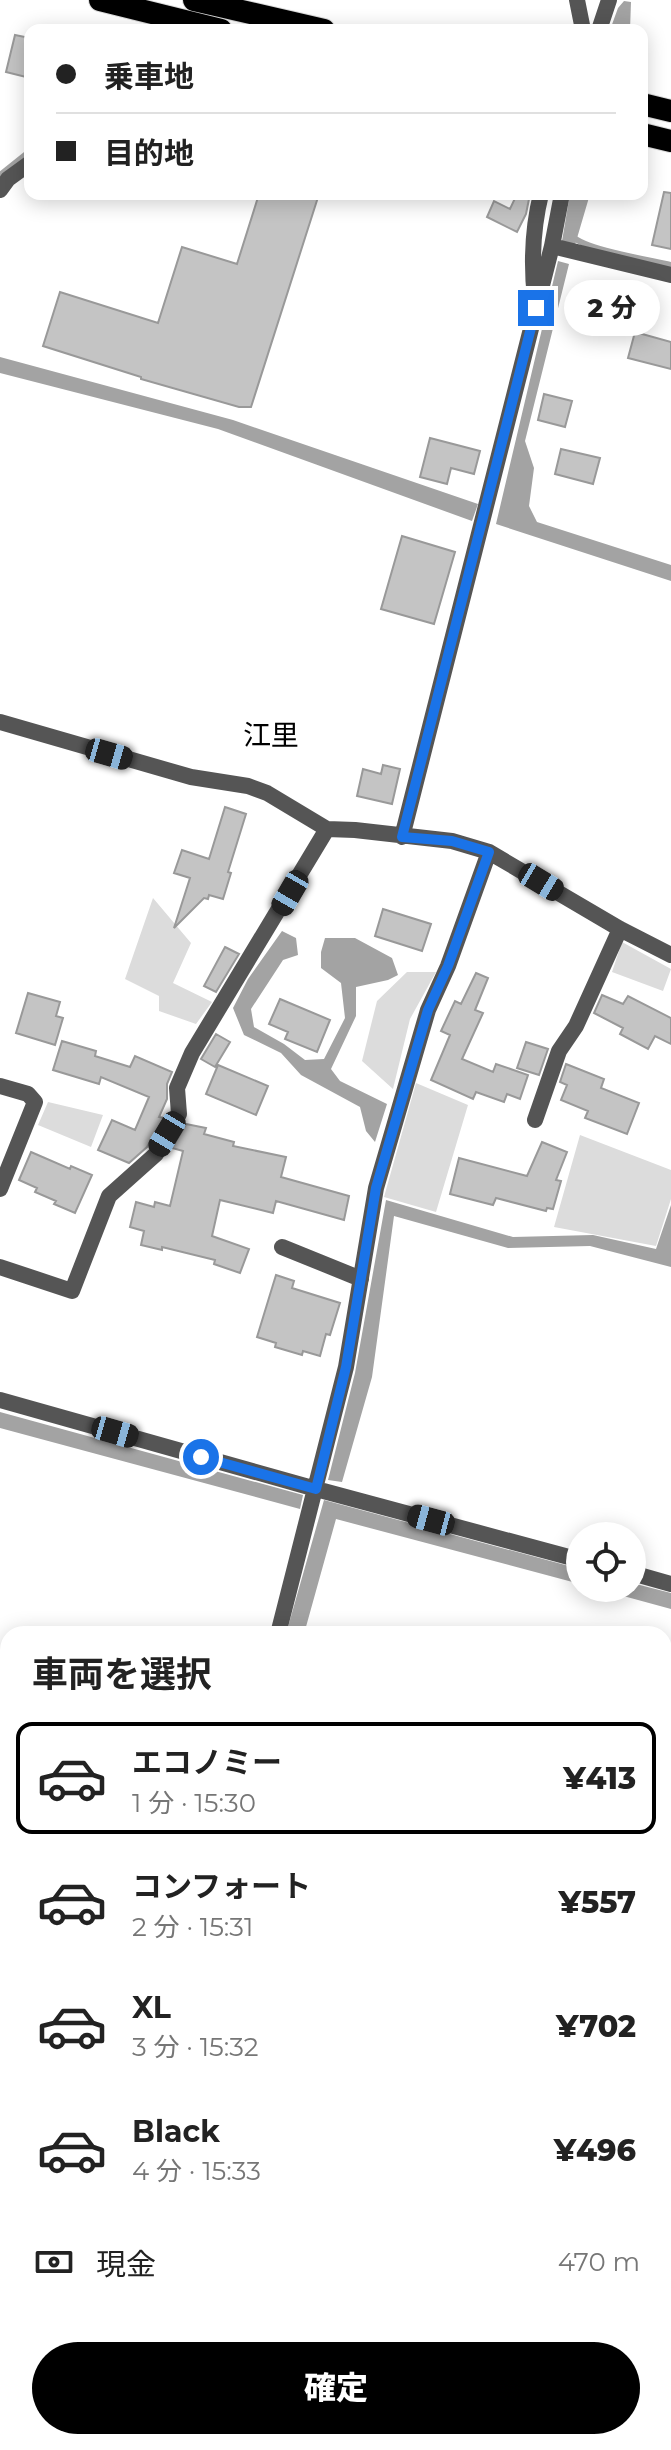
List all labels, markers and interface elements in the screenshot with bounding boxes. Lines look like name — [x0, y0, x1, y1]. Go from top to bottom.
text: 乗車地 — [104, 58, 194, 95]
text: 目的地 — [104, 135, 194, 172]
callout: 2 分 — [564, 280, 660, 336]
route end — [518, 290, 554, 326]
text: 2 分 — [587, 292, 637, 324]
district label: 江里 — [243, 718, 299, 752]
car — [83, 736, 135, 772]
car — [514, 859, 568, 905]
car — [268, 866, 312, 920]
car — [144, 1107, 190, 1161]
car — [89, 1414, 141, 1450]
route start — [183, 1439, 219, 1475]
car — [405, 1502, 457, 1538]
map controls — [566, 1522, 646, 1602]
button: locate — [566, 1522, 646, 1602]
text: 車両を選択 — [32, 1652, 212, 1696]
icon: car — [36, 1742, 108, 1814]
text: エコノミー — [132, 1744, 282, 1781]
text: ¥413 — [563, 1760, 636, 1797]
text: 1 分 · 15:30 — [132, 1787, 256, 1819]
icon: car — [36, 1866, 108, 1938]
text: コンフォート — [132, 1868, 311, 1905]
text: ¥557 — [559, 1884, 636, 1921]
text: 2 分 · 15:31 — [132, 1911, 253, 1943]
text: XL — [132, 1989, 171, 2026]
icon: car — [36, 1990, 108, 2062]
text: ¥702 — [556, 2008, 636, 2045]
text: 3 分 · 15:32 — [132, 2031, 259, 2063]
text: Black — [132, 2113, 220, 2150]
icon: car — [36, 2114, 108, 2186]
text: ¥496 — [554, 2132, 636, 2169]
text: 4 分 · 15:33 — [132, 2155, 261, 2187]
icon: cash — [32, 2240, 76, 2284]
text: 現金 — [96, 2246, 156, 2283]
text: 470 m — [558, 2246, 640, 2278]
button: 確定 — [32, 2342, 640, 2434]

